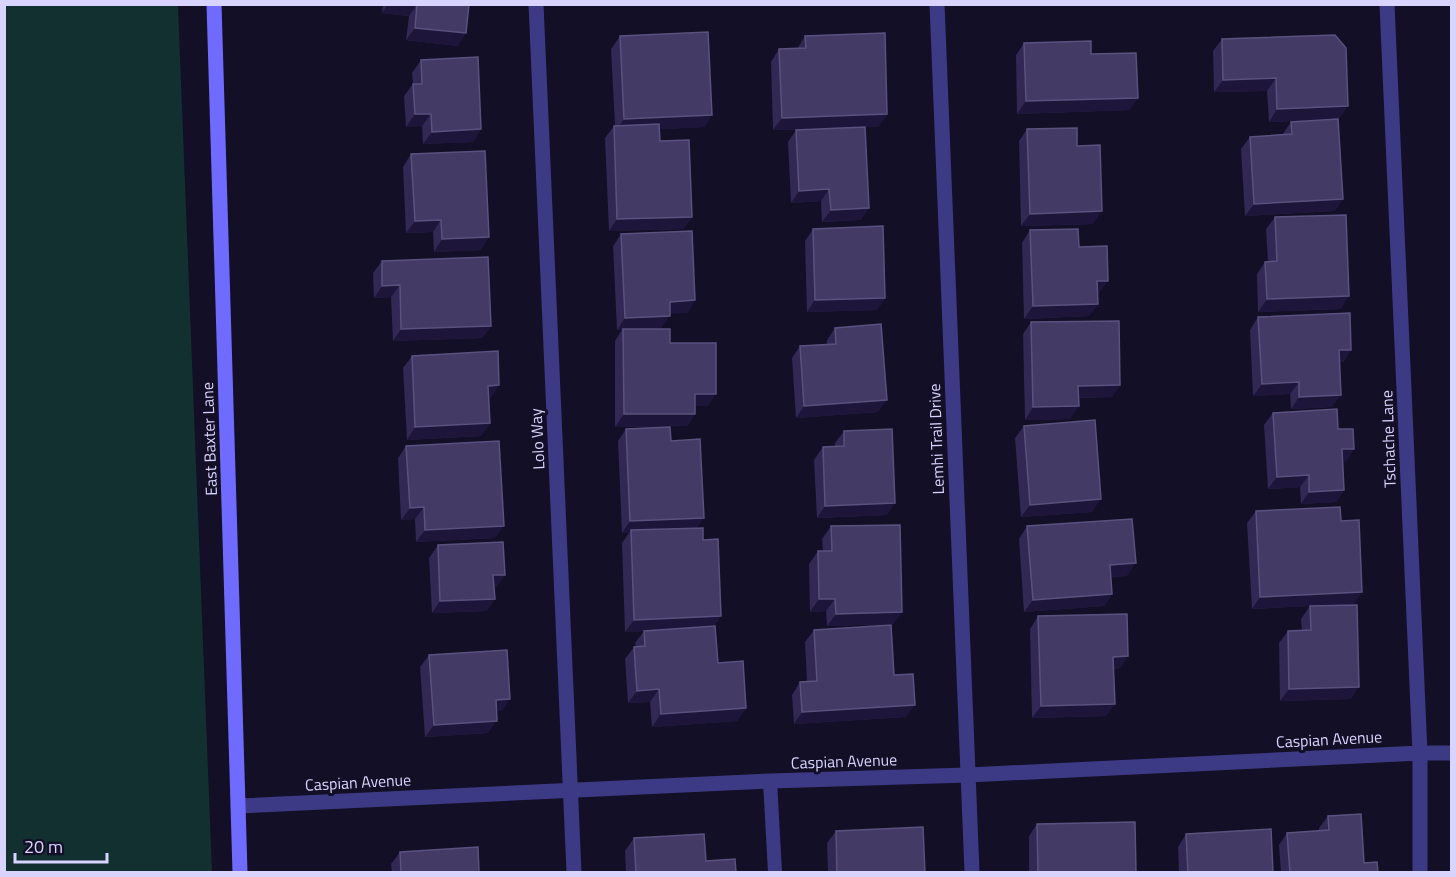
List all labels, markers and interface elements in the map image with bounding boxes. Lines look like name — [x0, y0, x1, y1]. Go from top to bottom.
street label: East Baxter Lane — [195, 382, 223, 496]
street label: Lemhi Trail Drive — [922, 383, 950, 495]
street label: Tschache Lane — [1374, 390, 1402, 488]
street label: Lolo Way — [523, 407, 551, 470]
street label: Caspian Avenue — [1275, 724, 1383, 754]
street label: Caspian Avenue — [790, 747, 898, 775]
street label: Caspian Avenue — [304, 767, 412, 797]
scale bar — [15, 826, 106, 864]
text: 20 m — [24, 833, 63, 860]

